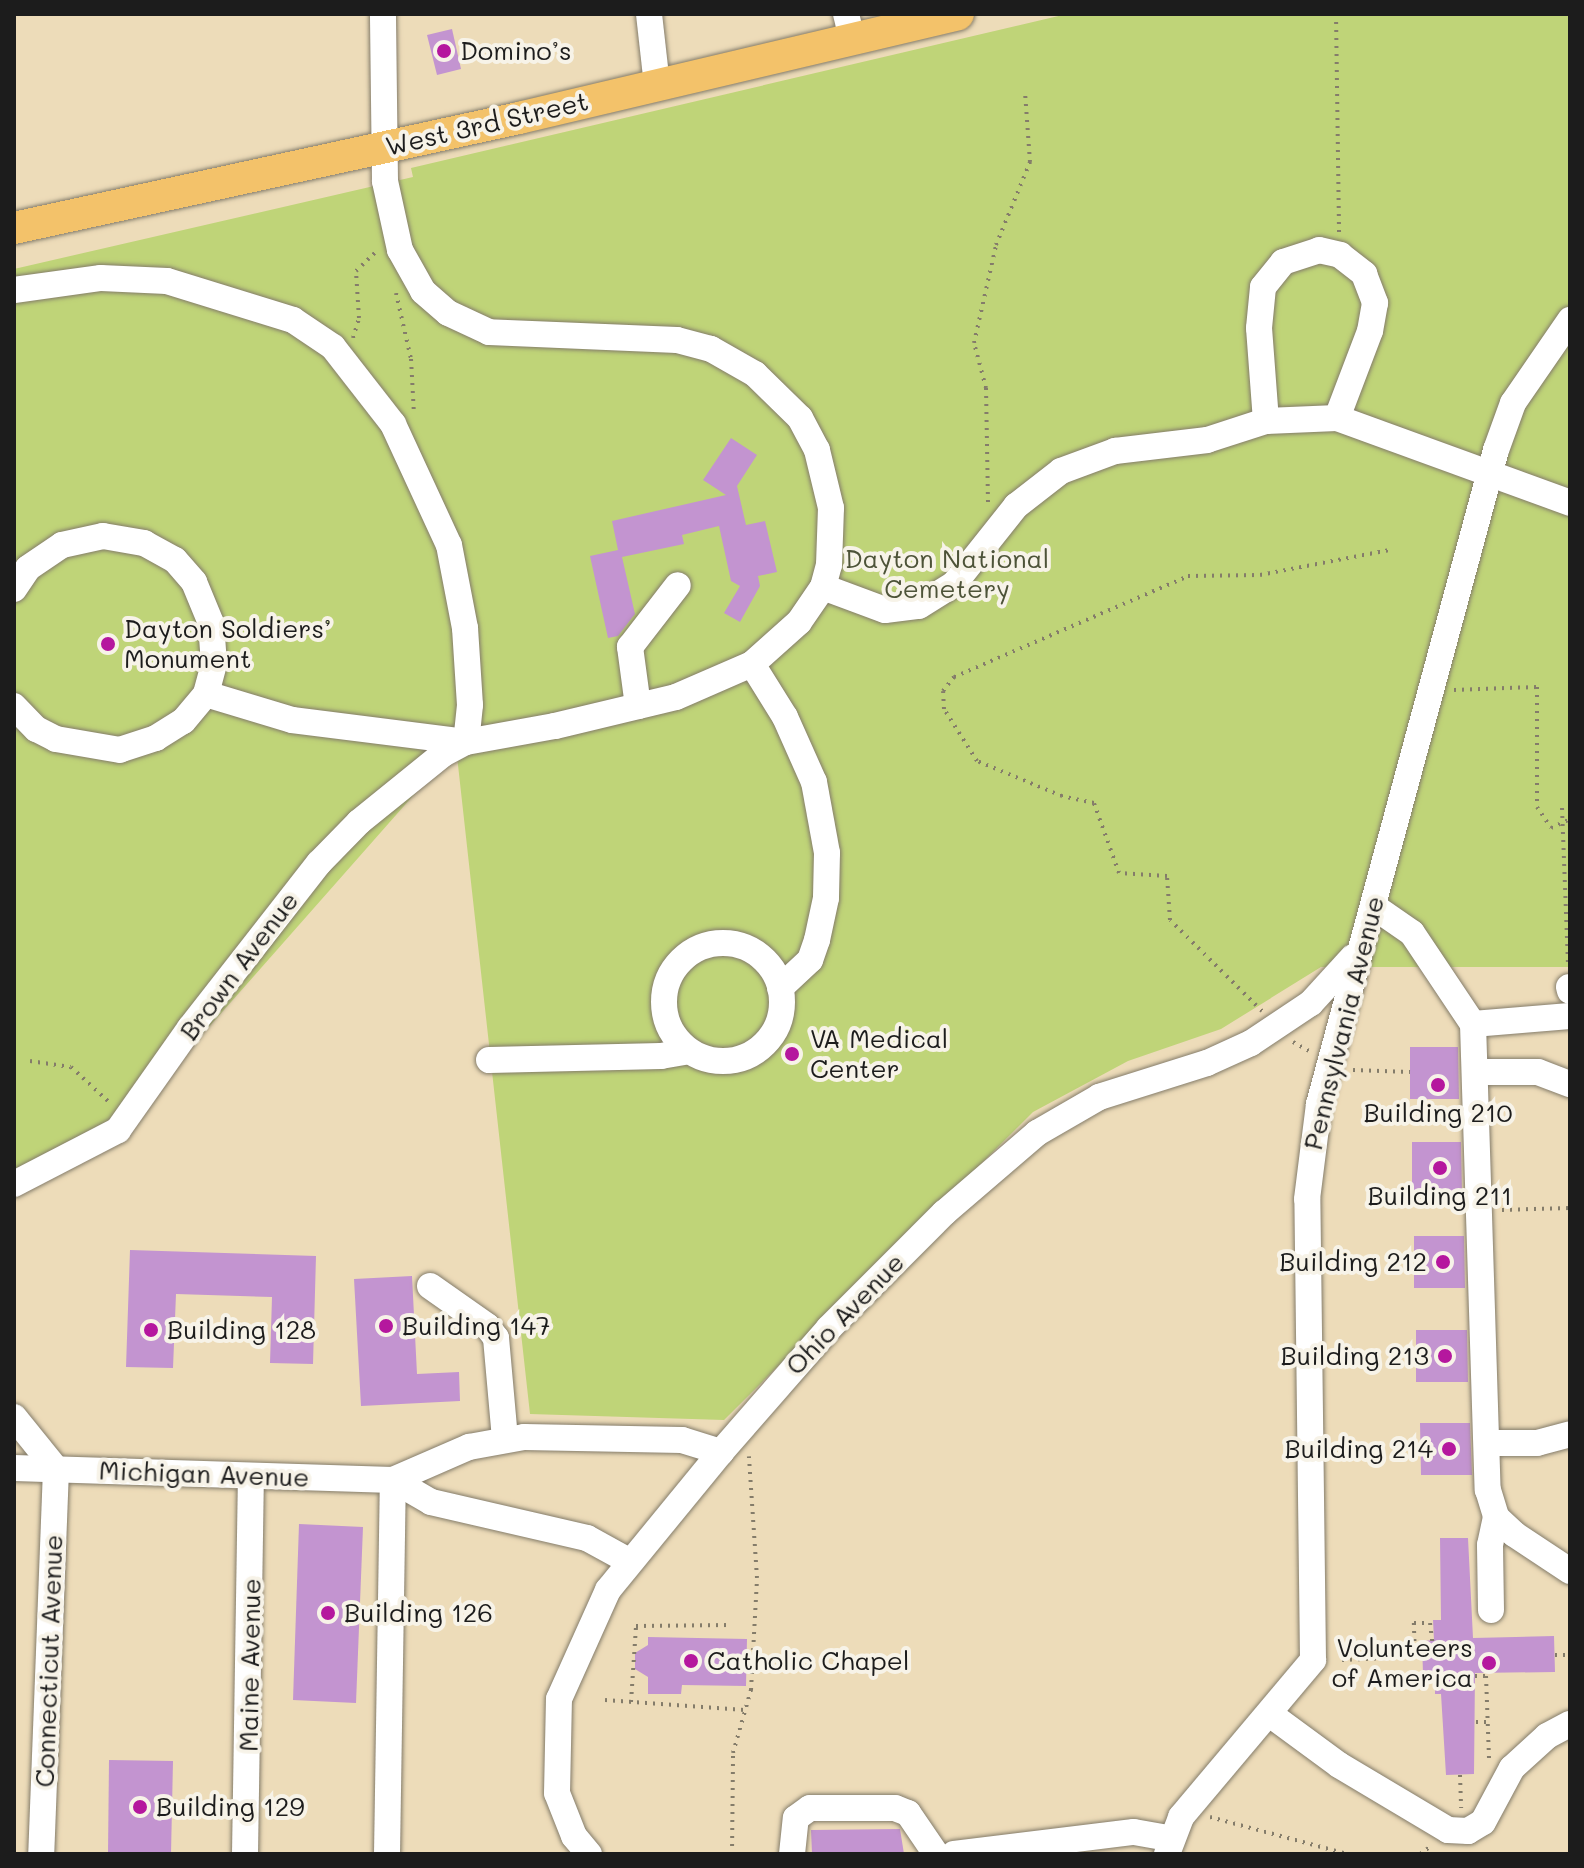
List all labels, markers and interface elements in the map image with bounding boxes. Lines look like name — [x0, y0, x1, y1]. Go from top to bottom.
place label: Domino’s — [460, 35, 572, 67]
marker: Domino’s — [435, 42, 453, 60]
street label: West 3rd Street — [383, 85, 591, 163]
park label: Dayton National Cemetery — [845, 543, 1049, 604]
place label: Dayton Soldiers’ Monument — [124, 613, 331, 674]
marker: Dayton Soldiers’ Monument — [99, 635, 117, 653]
street label: Brown Avenue — [173, 886, 305, 1046]
street label: Pennsylvania Avenue — [1297, 893, 1391, 1153]
place label: VA Medical Center — [810, 1023, 948, 1084]
marker: VA Medical Center — [781, 1043, 803, 1065]
marker: Building 210 — [1429, 1076, 1447, 1094]
place label: Building 210 — [1363, 1097, 1513, 1129]
marker: Building 211 — [1431, 1159, 1449, 1177]
place label: Building 211 — [1368, 1180, 1512, 1212]
place label: Building 212 — [1279, 1246, 1427, 1278]
street label: Ohio Avenue — [779, 1247, 911, 1381]
marker: Building 212 — [1434, 1253, 1452, 1271]
place label: Building 147 — [402, 1310, 550, 1342]
place label: Building 128 — [167, 1314, 316, 1346]
marker: Building 147 — [377, 1317, 395, 1335]
marker: Building 128 — [142, 1321, 160, 1339]
place label: Building 213 — [1281, 1340, 1429, 1372]
marker: Building 213 — [1436, 1347, 1454, 1365]
place label: Building 214 — [1285, 1433, 1433, 1465]
marker: Building 214 — [1440, 1440, 1458, 1458]
street label: Michigan Avenue — [98, 1455, 310, 1493]
street label: Connecticut Avenue — [29, 1534, 69, 1788]
street label: Maine Avenue — [233, 1578, 267, 1752]
place label: Building 126 — [344, 1597, 493, 1629]
marker: Building 126 — [319, 1604, 337, 1622]
place label: Volunteers of America — [1332, 1632, 1473, 1694]
place label: Catholic Chapel — [707, 1645, 909, 1677]
marker: Catholic Chapel — [682, 1652, 700, 1670]
marker: Volunteers of America — [1480, 1654, 1498, 1672]
place label: Building 129 — [156, 1791, 305, 1823]
marker: Building 129 — [131, 1798, 149, 1816]

